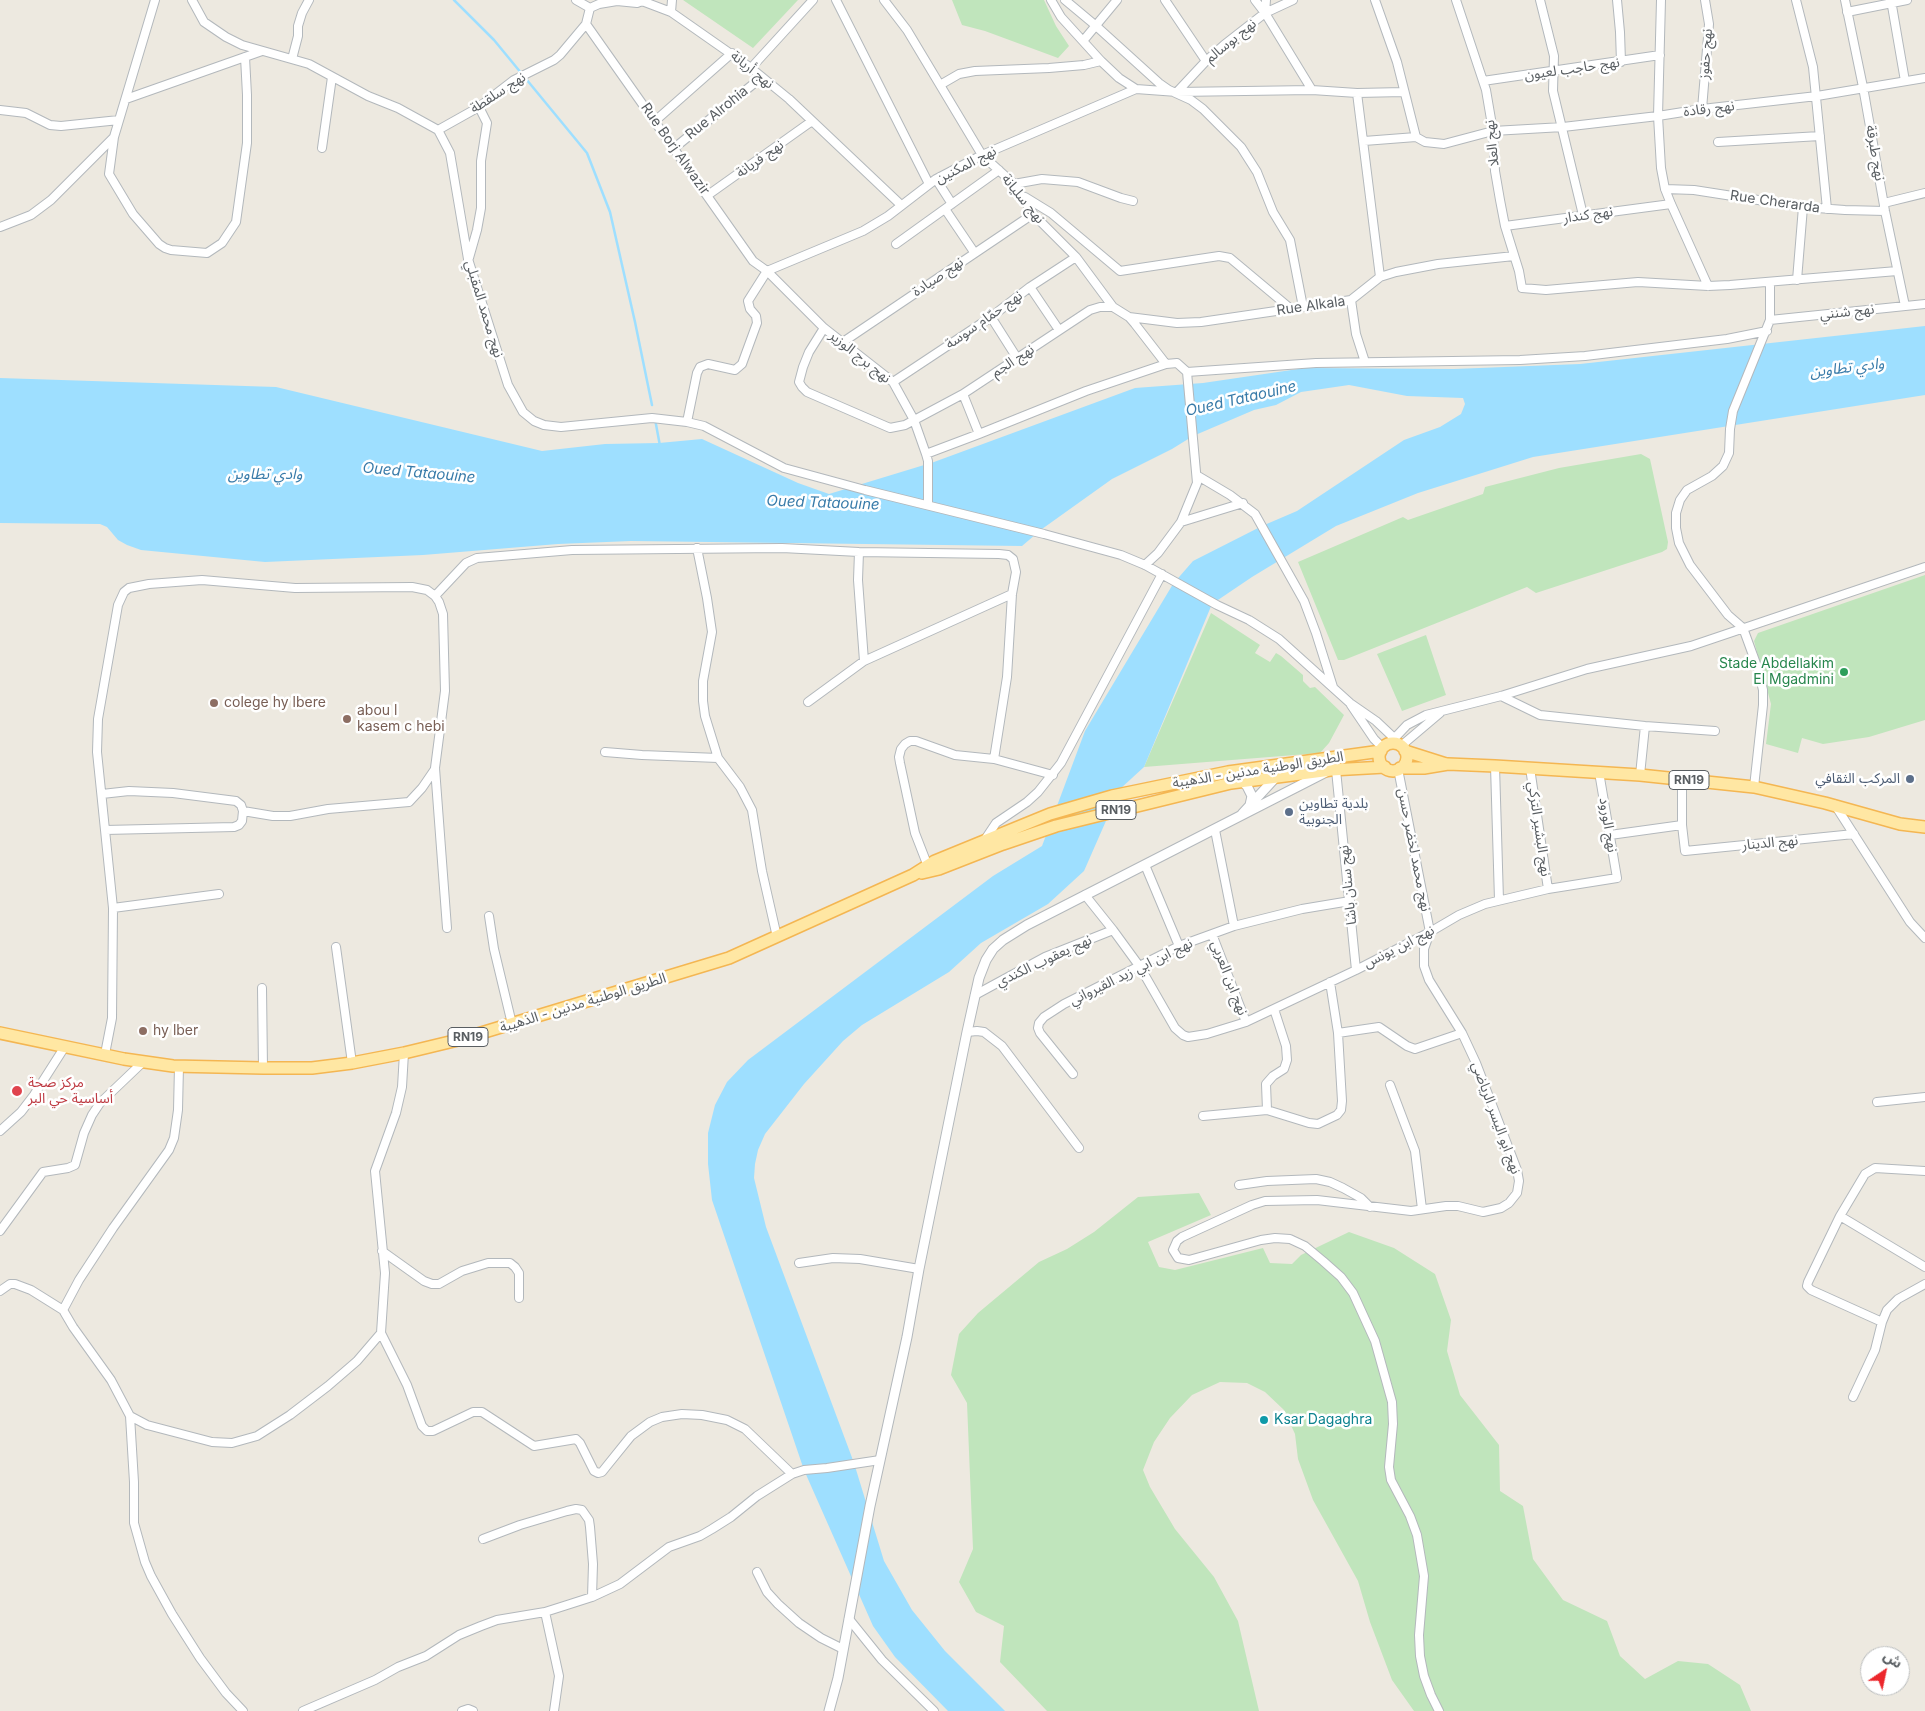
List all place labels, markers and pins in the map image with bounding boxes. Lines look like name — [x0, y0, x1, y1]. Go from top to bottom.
place label: Stade Abdelاakim El Mgadmini — [1719, 656, 1834, 689]
marker: Stade Abdelاakim El Mgadmini — [1838, 666, 1850, 678]
place label: colege hy lbere — [224, 695, 326, 711]
marker: colege hy lbere — [208, 697, 220, 709]
place label: abou l kasem c hebi — [357, 703, 445, 736]
marker: abou l kasem c hebi — [341, 713, 353, 725]
place label: المركب الثقافي — [1815, 771, 1900, 787]
marker: المركب الثقافي — [1904, 773, 1916, 785]
place label: بلدية تطاوين الجنوبية — [1299, 796, 1368, 829]
marker: بلدية تطاوين الجنوبية — [1283, 806, 1295, 818]
place label: hy lber — [153, 1023, 198, 1039]
marker: hy lber — [137, 1025, 149, 1037]
place label: مركز صحة أساسية حي البر — [28, 1075, 113, 1108]
marker: مركز صحة أساسية حي البر — [10, 1084, 24, 1098]
place label: Ksar Dagaghra — [1274, 1412, 1372, 1428]
marker: Ksar Dagaghra — [1258, 1414, 1270, 1426]

